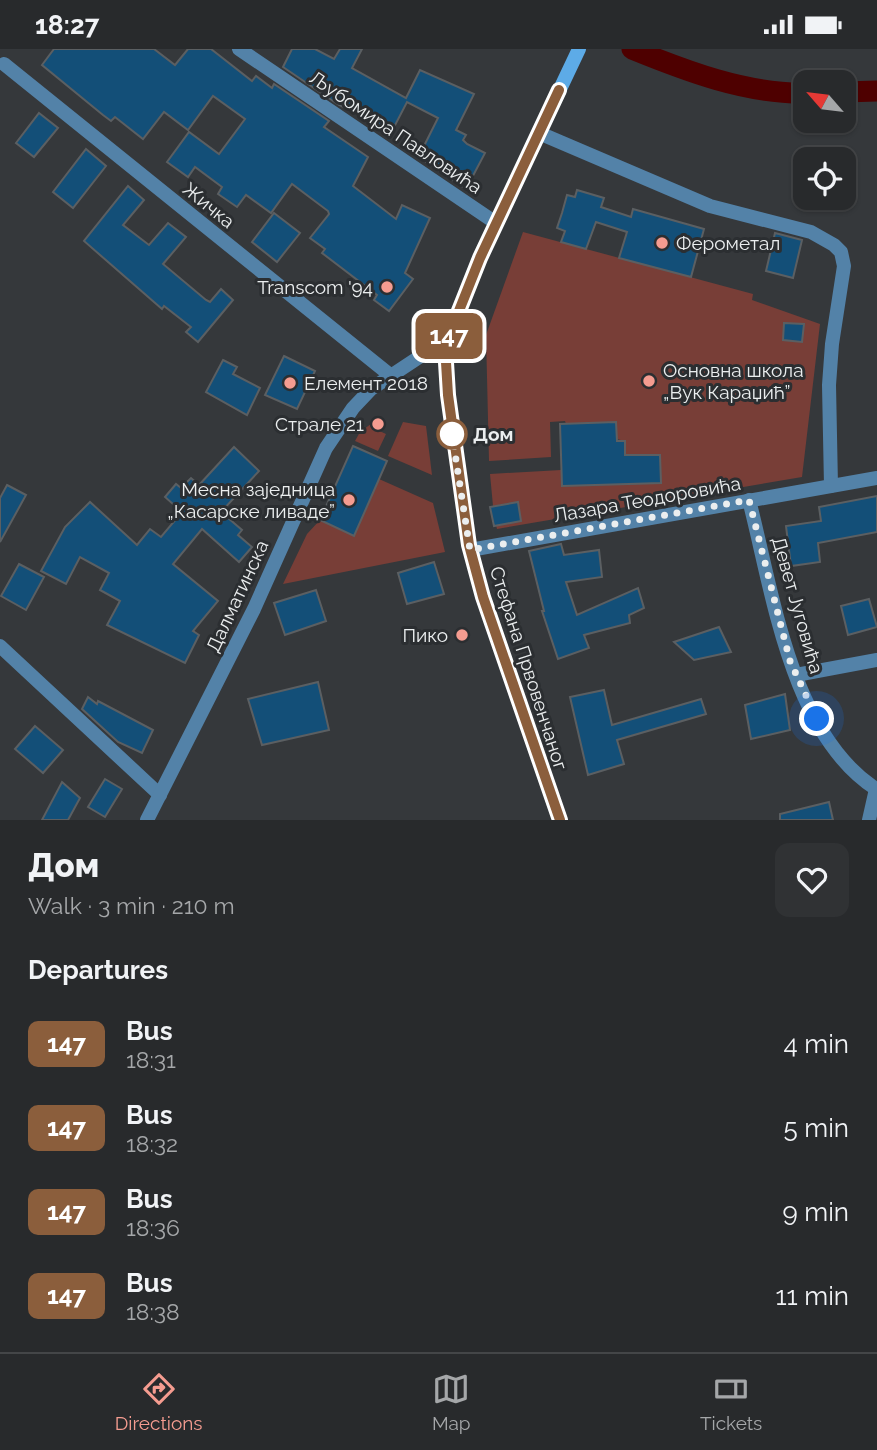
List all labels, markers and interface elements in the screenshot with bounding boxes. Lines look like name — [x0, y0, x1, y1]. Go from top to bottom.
text: 18:27 — [35, 10, 99, 40]
street label: Љубомира Павловића — [306, 66, 486, 198]
north arrow — [793, 70, 856, 133]
map controls — [793, 70, 856, 210]
button: locate — [793, 147, 856, 210]
street label: Жичка — [179, 178, 239, 232]
place label: Ферометал — [676, 232, 780, 254]
marker: Ферометал — [654, 235, 670, 251]
place label: Transcom '94 — [257, 276, 373, 298]
marker: Transcom '94 — [379, 279, 395, 295]
line badge: 147 — [409, 313, 489, 359]
text: 147 — [429, 321, 469, 350]
place label: Основна школа „Вук Караџић” — [663, 359, 804, 403]
place label: Елемент 2018 — [304, 372, 428, 394]
marker: Основна школа „Вук Караџић” — [641, 373, 657, 389]
marker: Елемент 2018 — [282, 375, 298, 391]
place label: Страле 21 — [275, 413, 364, 435]
marker: Страле 21 — [370, 416, 386, 432]
marker: Дом — [437, 419, 467, 449]
place label: Дом — [473, 423, 513, 445]
street label: Лазара Теодоровића — [552, 472, 742, 526]
place label: Месна заједница „Касарске ливаде” — [167, 478, 335, 522]
marker: Месна заједница „Касарске ливаде” — [341, 492, 357, 508]
street label: Девет Југовића — [768, 534, 828, 676]
street label: Далматинска — [201, 537, 273, 655]
street label: Стефана Првовенчаног — [486, 564, 572, 773]
place label: Пико — [402, 624, 448, 646]
marker: Пико — [454, 627, 470, 643]
your location — [799, 701, 834, 736]
button: heart — [775, 843, 849, 917]
text: Дом — [28, 846, 99, 885]
text: Walk · 3 min · 210 m — [28, 892, 235, 919]
text: Departures — [28, 955, 168, 985]
text: Bus — [126, 1016, 173, 1046]
text: 147 — [47, 1029, 86, 1058]
text: 4 min — [783, 1029, 849, 1059]
text: 18:31 — [126, 1046, 176, 1073]
text: Bus — [126, 1100, 173, 1130]
text: 147 — [47, 1113, 86, 1142]
text: 5 min — [783, 1113, 849, 1143]
text: 18:32 — [126, 1130, 178, 1157]
text: Bus — [126, 1184, 173, 1214]
text: 147 — [47, 1197, 86, 1226]
text: 9 min — [782, 1197, 849, 1227]
text: 18:36 — [126, 1214, 180, 1241]
text: Bus — [126, 1268, 173, 1298]
text: 147 — [47, 1281, 86, 1310]
text: 11 min — [775, 1281, 849, 1311]
text: 18:38 — [126, 1298, 180, 1325]
tab: Directions — [115, 1370, 202, 1434]
tab: Map — [432, 1370, 471, 1434]
tab: Tickets — [700, 1370, 762, 1434]

